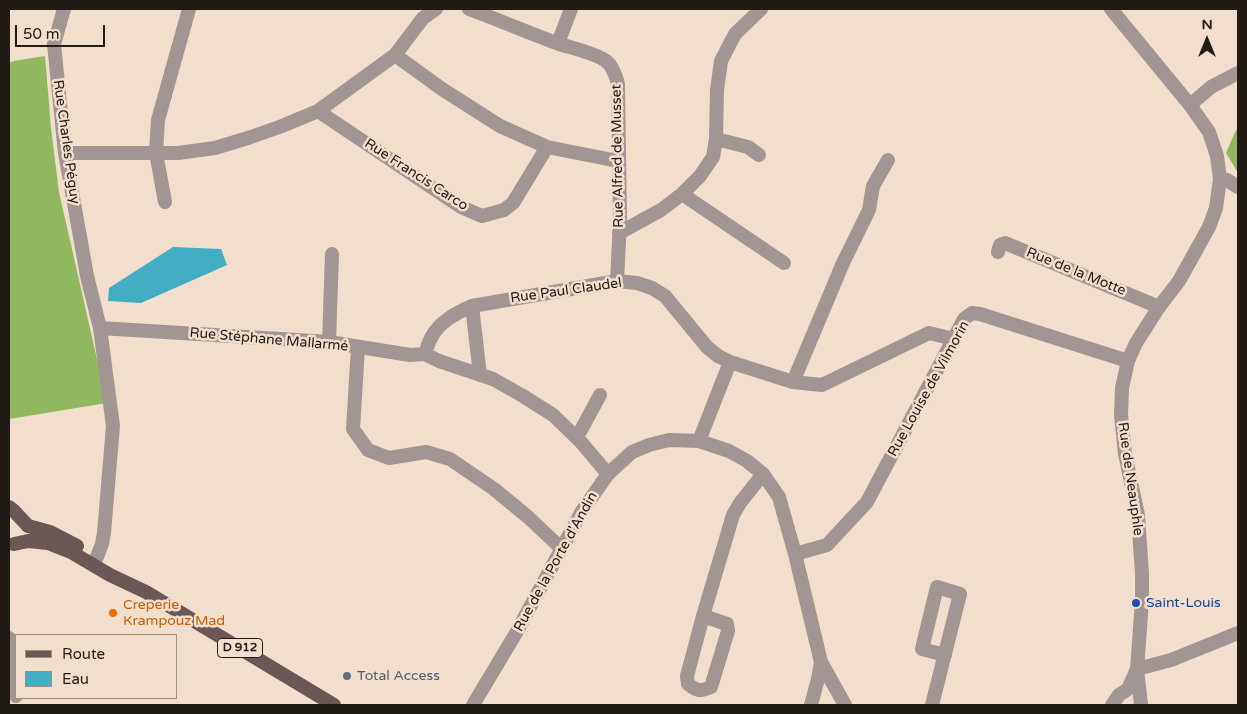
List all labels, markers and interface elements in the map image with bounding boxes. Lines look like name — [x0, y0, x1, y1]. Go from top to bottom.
scale bar — [18, 15, 108, 47]
north arrow — [1182, 15, 1232, 65]
text: N — [1201, 16, 1213, 33]
text: 50 m — [23, 25, 60, 43]
street label: Rue Charles Péguy — [49, 79, 83, 205]
street label: Rue Alfred de Musset — [608, 84, 628, 228]
street label: Rue Francis Carco — [361, 135, 471, 215]
street label: Rue de la Motte — [1024, 244, 1128, 300]
street label: Rue Paul Claudel — [509, 275, 623, 307]
street label: Rue Louise de Vilmorin — [885, 318, 973, 460]
street label: Rue Stéphane Mallarmé — [189, 325, 349, 355]
street label: Rue de Neauphle — [1114, 421, 1146, 537]
street label: Rue de la Porte d'Andin — [511, 489, 601, 635]
place label: Saint-Louis — [1146, 595, 1221, 611]
place label: Creperie Krampouz Mad — [123, 597, 225, 630]
marker: Saint-Louis — [1130, 597, 1142, 609]
marker: Creperie Krampouz Mad — [107, 607, 119, 619]
legend — [15, 634, 178, 699]
road number: D 912 — [218, 638, 262, 658]
text: Route — [62, 645, 105, 663]
place label: Total Access — [357, 668, 440, 684]
text: Eau — [62, 670, 89, 688]
marker: Total Access — [341, 670, 353, 682]

